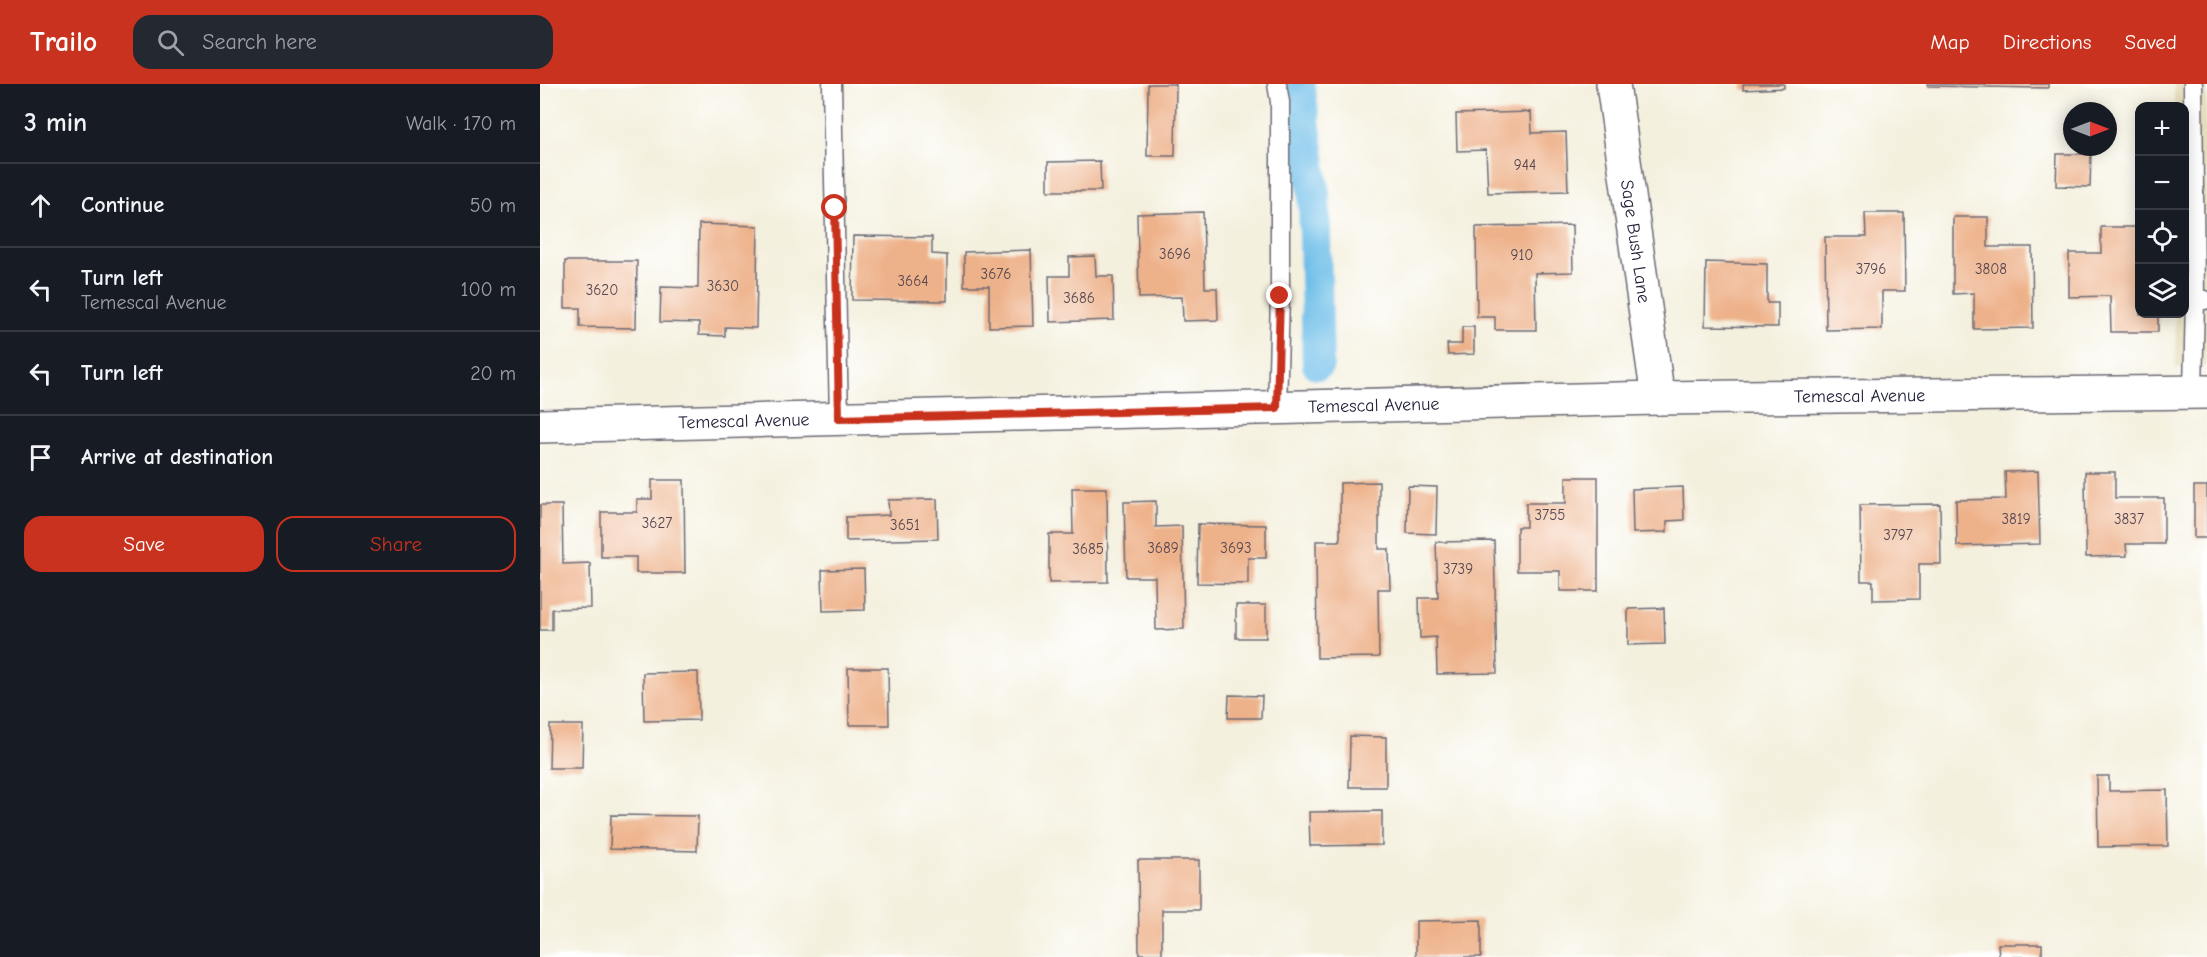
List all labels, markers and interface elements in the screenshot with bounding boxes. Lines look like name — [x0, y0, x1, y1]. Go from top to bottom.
search box — [133, 15, 553, 69]
text: Trailo — [30, 26, 97, 58]
icon: search — [154, 26, 187, 59]
text: Search here — [202, 29, 317, 55]
text: Map — [1930, 30, 1970, 54]
text: Directions — [2003, 30, 2092, 54]
text: Saved — [2125, 30, 2177, 54]
north arrow — [2063, 102, 2117, 156]
map controls — [2135, 102, 2189, 318]
button: + — [2135, 102, 2189, 156]
text: 3 min — [24, 108, 87, 138]
text: Walk · 170 m — [406, 112, 516, 135]
house number: 944 — [1514, 156, 1536, 174]
button: − — [2135, 156, 2189, 210]
street label: Sage Bush Lane — [1616, 178, 1655, 304]
icon: ahead — [24, 189, 57, 222]
text: Continue — [81, 192, 164, 218]
text: 50 m — [470, 194, 516, 217]
route start — [821, 194, 847, 220]
button: locate — [2135, 210, 2189, 264]
house number: 3696 — [1159, 245, 1191, 263]
house number: 910 — [1510, 246, 1534, 264]
house number: 3796 — [1856, 260, 1886, 278]
house number: 3808 — [1975, 260, 2007, 278]
button: layers — [2135, 264, 2189, 318]
text: Turn left — [81, 265, 163, 291]
house number: 3676 — [981, 265, 1011, 283]
house number: 3664 — [897, 272, 929, 290]
icon: left — [24, 273, 57, 306]
house number: 3630 — [707, 277, 739, 295]
text: 100 m — [461, 278, 516, 301]
house number: 3620 — [586, 281, 618, 299]
route end — [1266, 282, 1292, 308]
house number: 3686 — [1063, 289, 1095, 307]
text: Temescal Avenue — [81, 291, 227, 314]
icon: left — [24, 357, 57, 390]
text: Turn left — [81, 360, 163, 386]
text: 20 m — [470, 362, 516, 385]
street label: Temescal Avenue — [1794, 385, 1925, 407]
street label: Temescal Avenue — [1308, 393, 1440, 417]
street label: Temescal Avenue — [678, 409, 810, 433]
icon: arrive — [24, 441, 57, 474]
text: Arrive at destination — [81, 444, 273, 470]
house number: 3755 — [1535, 506, 1565, 524]
house number: 3819 — [2001, 510, 2031, 528]
house number: 3837 — [2114, 510, 2144, 528]
house number: 3627 — [642, 514, 672, 532]
button: Save — [24, 516, 264, 572]
button: Share — [276, 516, 516, 572]
house number: 3651 — [890, 516, 920, 534]
house number: 3797 — [1883, 526, 1913, 544]
house number: 3689 — [1147, 539, 1179, 557]
house number: 3693 — [1220, 539, 1252, 557]
house number: 3685 — [1072, 540, 1104, 558]
house number: 3739 — [1443, 560, 1473, 578]

